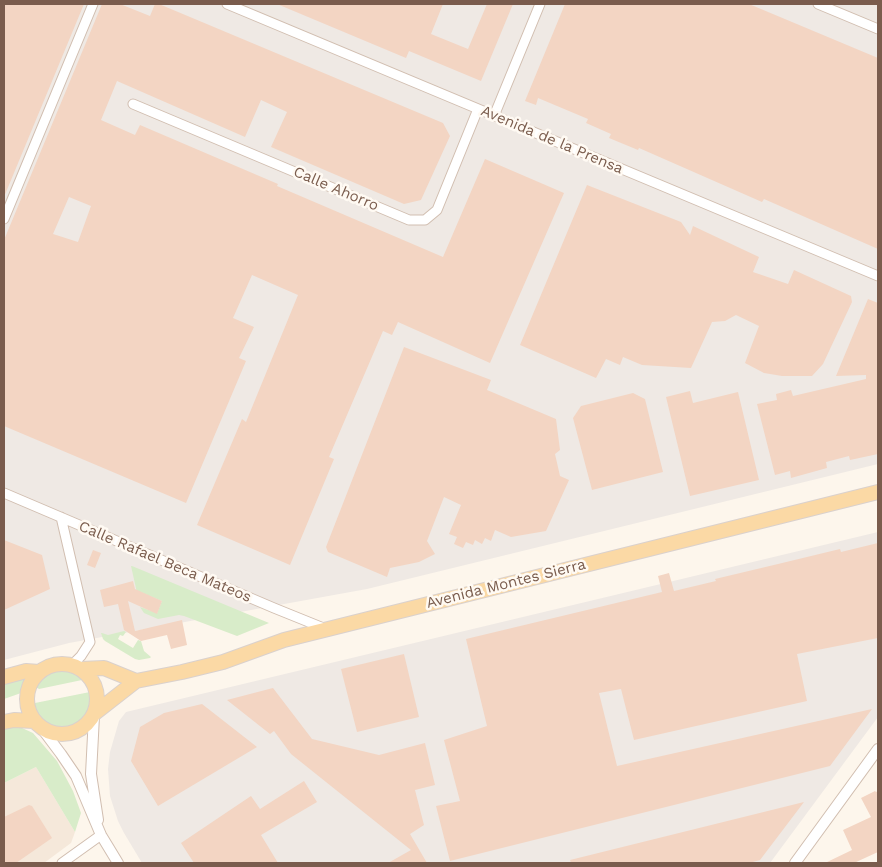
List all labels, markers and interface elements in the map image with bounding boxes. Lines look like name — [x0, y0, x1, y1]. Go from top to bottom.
street label: Avenida de la Prensa — [478, 102, 626, 178]
street label: Calle Ahorro — [291, 163, 381, 215]
street label: Calle Rafael Beca Mateos — [76, 517, 254, 607]
street label: Avenida Montes Sierra — [424, 555, 588, 613]

